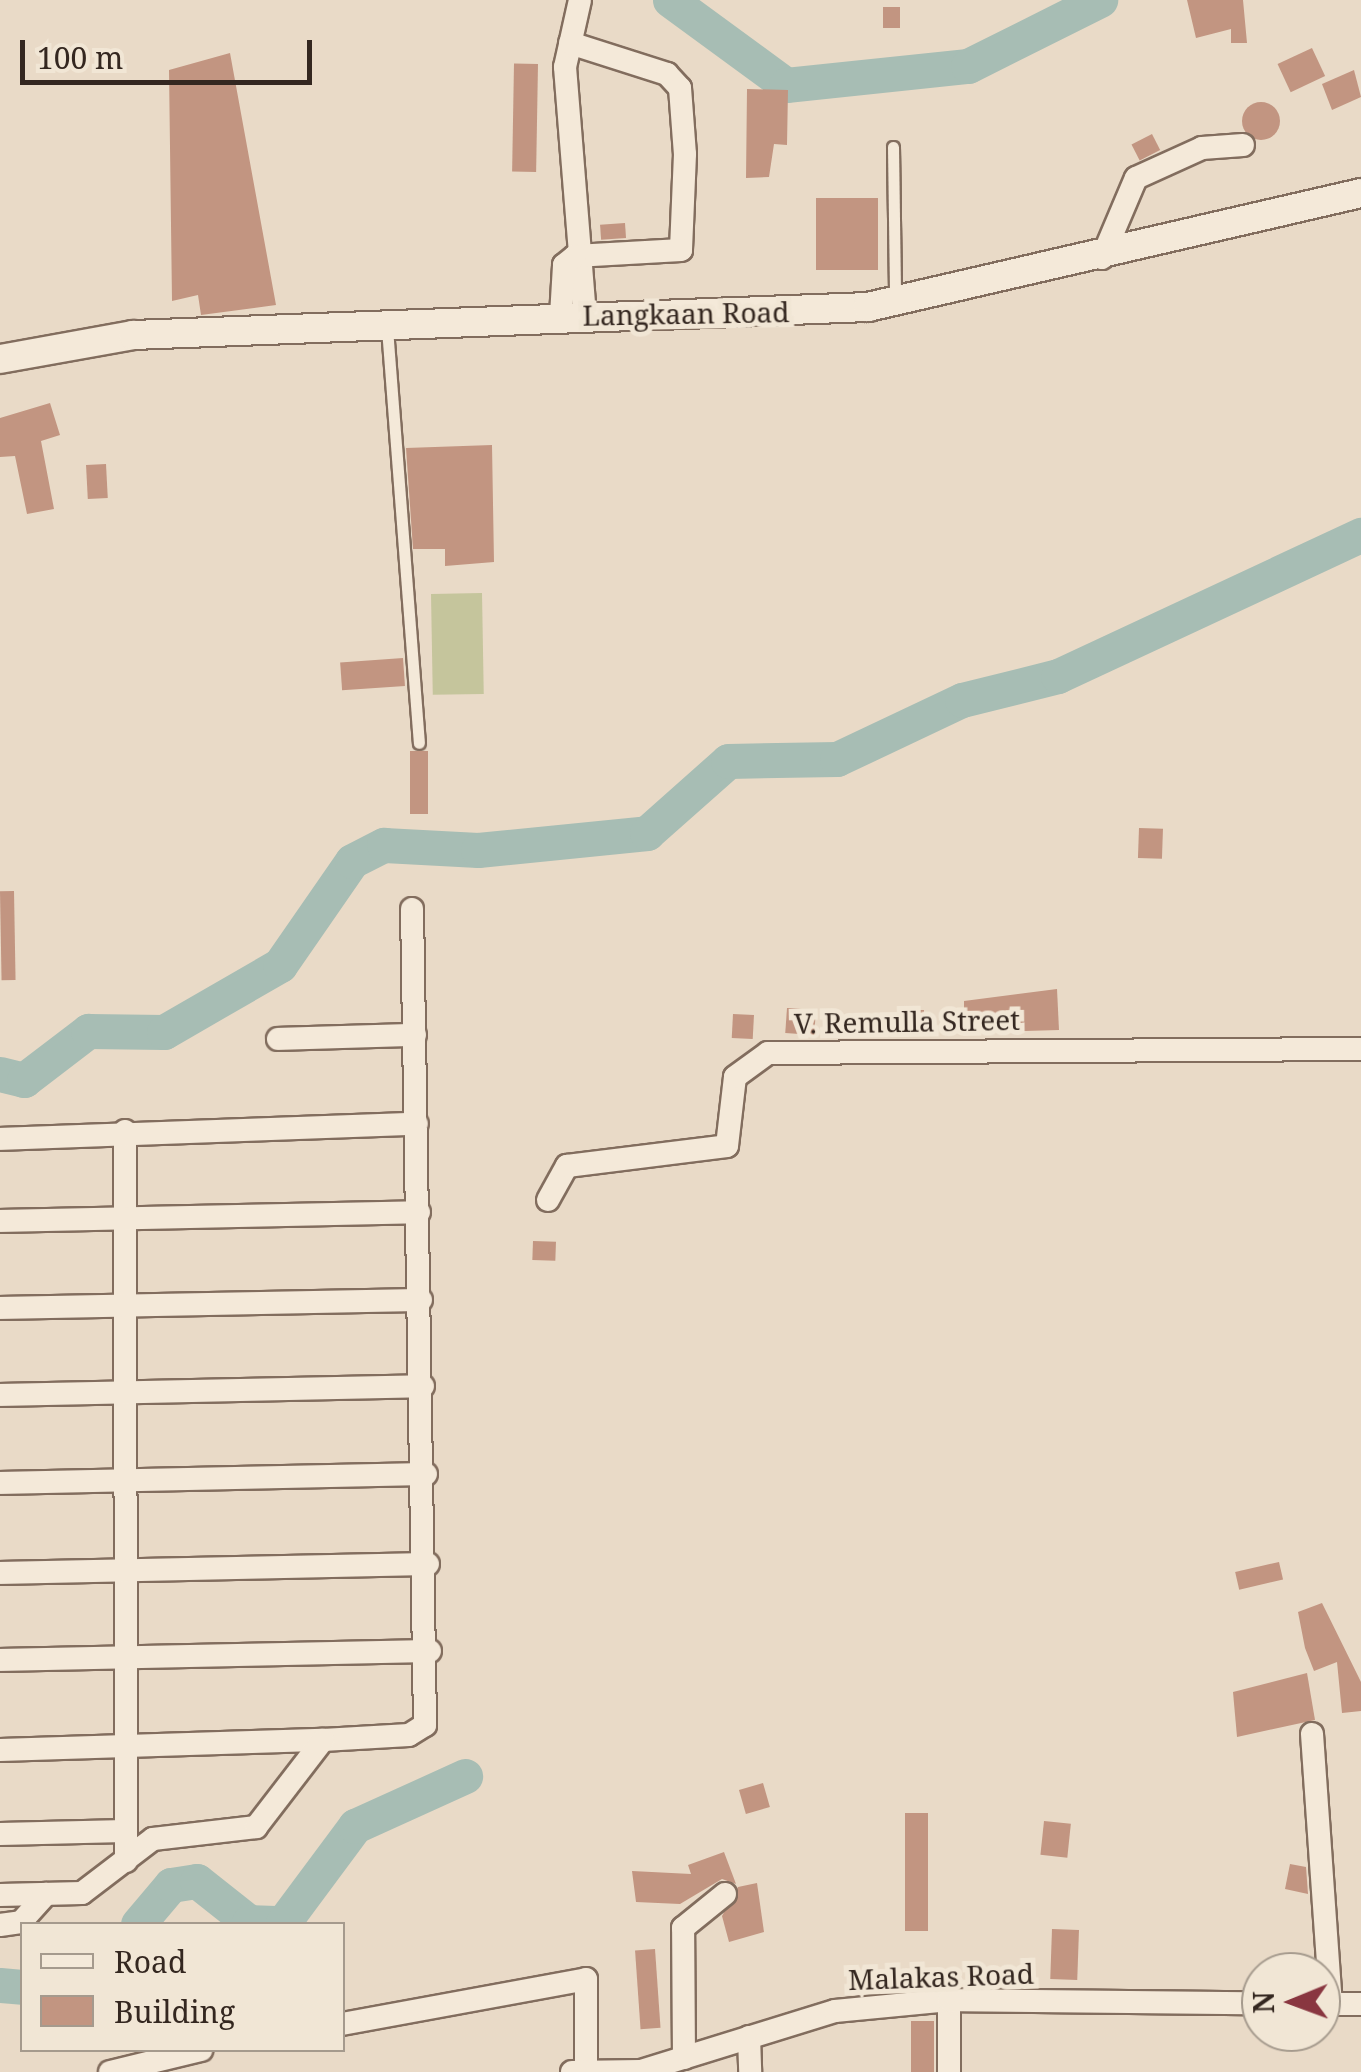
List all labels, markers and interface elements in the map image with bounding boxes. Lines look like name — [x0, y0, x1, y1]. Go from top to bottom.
scale bar — [25, 20, 318, 82]
text: 100 m — [37, 37, 123, 78]
street label: Langkaan Road — [582, 294, 790, 332]
street label: V. Remulla Street — [794, 1002, 1020, 1040]
legend — [20, 1922, 345, 2052]
text: Road — [114, 1941, 186, 1982]
north arrow — [1241, 1952, 1341, 2052]
street label: Malakas Road — [847, 1956, 1035, 1996]
text: Building — [114, 1991, 235, 2032]
text: N — [1244, 1991, 1282, 2014]

